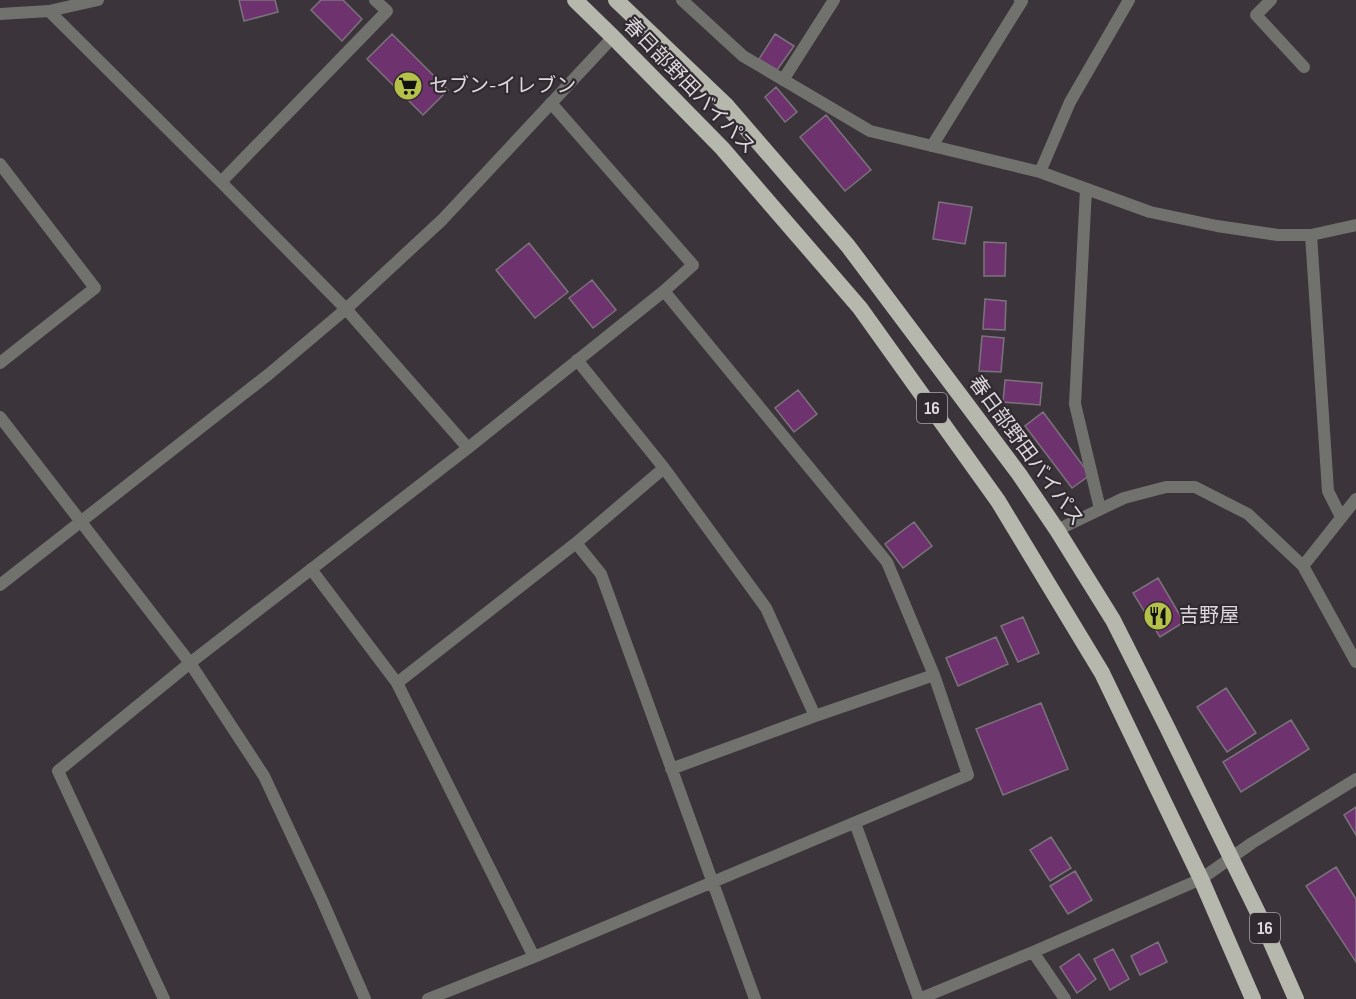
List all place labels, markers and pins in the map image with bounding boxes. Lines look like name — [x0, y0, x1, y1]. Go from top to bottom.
supermarket icon: セブン-イレブン — [392, 70, 424, 102]
place label: セブン-イレブン — [429, 74, 576, 98]
restaurant icon: 吉野屋 — [1142, 600, 1174, 632]
place label: 吉野屋 — [1179, 604, 1239, 628]

